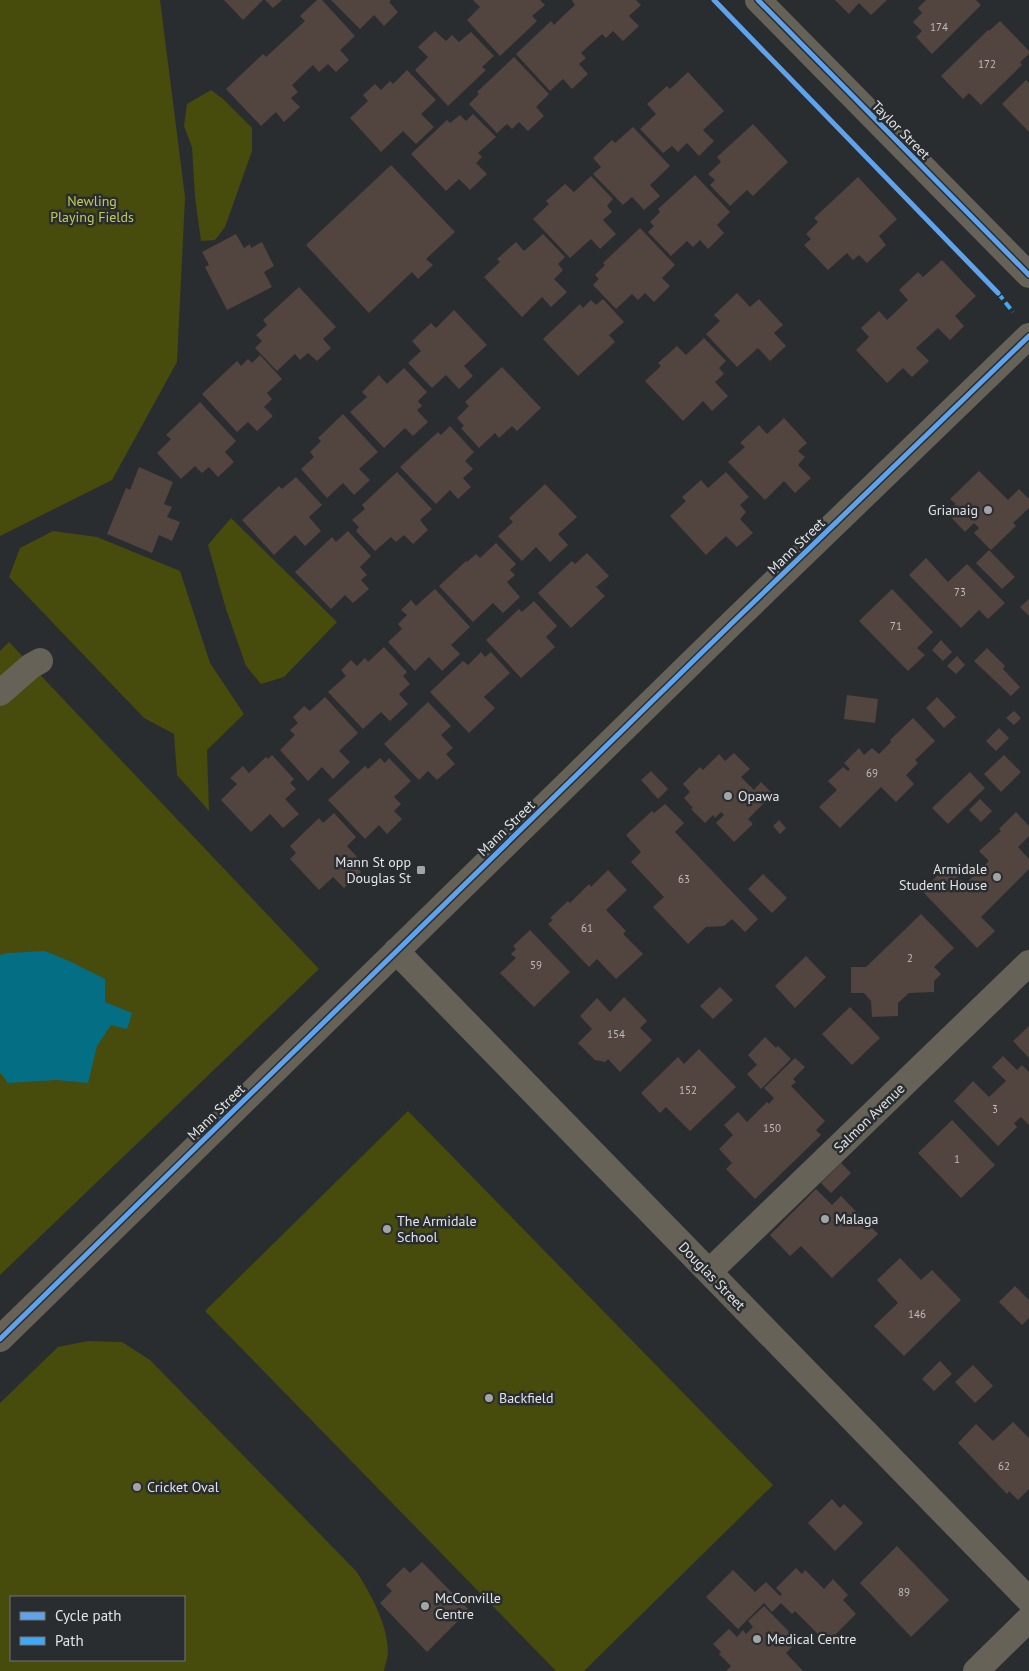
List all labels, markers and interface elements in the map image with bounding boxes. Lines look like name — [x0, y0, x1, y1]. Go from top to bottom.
house number: 174 — [930, 20, 948, 34]
house number: 172 — [978, 57, 996, 71]
street label: Taylor Street — [868, 97, 934, 163]
park label: Newling Playing Fields — [50, 192, 134, 226]
place label: Grianaig — [928, 501, 978, 519]
marker: Grianaig — [982, 504, 994, 516]
street label: Mann Street — [764, 514, 829, 578]
house number: 73 — [954, 585, 966, 599]
house number: 71 — [890, 619, 902, 633]
house number: 69 — [866, 766, 878, 780]
place label: Opawa — [738, 787, 779, 805]
marker: Opawa — [722, 790, 734, 802]
street label: Mann Street — [474, 796, 539, 860]
place label: Mann St opp Douglas St — [335, 853, 411, 887]
place label: Armidale Student House — [899, 860, 987, 894]
marker: Mann St opp Douglas St — [415, 864, 427, 876]
marker: Armidale Student House — [991, 871, 1003, 883]
house number: 63 — [678, 872, 690, 886]
house number: 61 — [581, 921, 593, 935]
house number: 2 — [907, 951, 913, 965]
house number: 59 — [530, 958, 542, 972]
house number: 154 — [607, 1027, 625, 1041]
street label: Mann Street — [184, 1080, 249, 1144]
street label: Salmon Avenue — [830, 1080, 908, 1156]
house number: 152 — [679, 1083, 697, 1097]
house number: 3 — [992, 1102, 998, 1116]
house number: 150 — [763, 1121, 781, 1135]
house number: 1 — [954, 1152, 960, 1166]
place label: Malaga — [835, 1210, 879, 1228]
place label: The Armidale School — [397, 1212, 477, 1246]
marker: Malaga — [819, 1213, 831, 1225]
marker: The Armidale School — [381, 1223, 393, 1235]
street label: Douglas Street — [675, 1238, 749, 1314]
house number: 146 — [908, 1307, 926, 1321]
place label: Backfield — [499, 1389, 553, 1407]
marker: Backfield — [483, 1392, 495, 1404]
house number: 62 — [998, 1459, 1010, 1473]
place label: Cricket Oval — [147, 1478, 219, 1496]
marker: Cricket Oval — [131, 1481, 143, 1493]
house number: 89 — [898, 1585, 910, 1599]
place label: McConville Centre — [435, 1589, 501, 1623]
legend — [10, 1596, 185, 1661]
marker: McConville Centre — [419, 1600, 431, 1612]
text: Cycle path — [55, 1606, 121, 1625]
place label: Medical Centre — [767, 1630, 856, 1648]
text: Path — [55, 1631, 84, 1650]
marker: Medical Centre — [751, 1633, 763, 1645]

